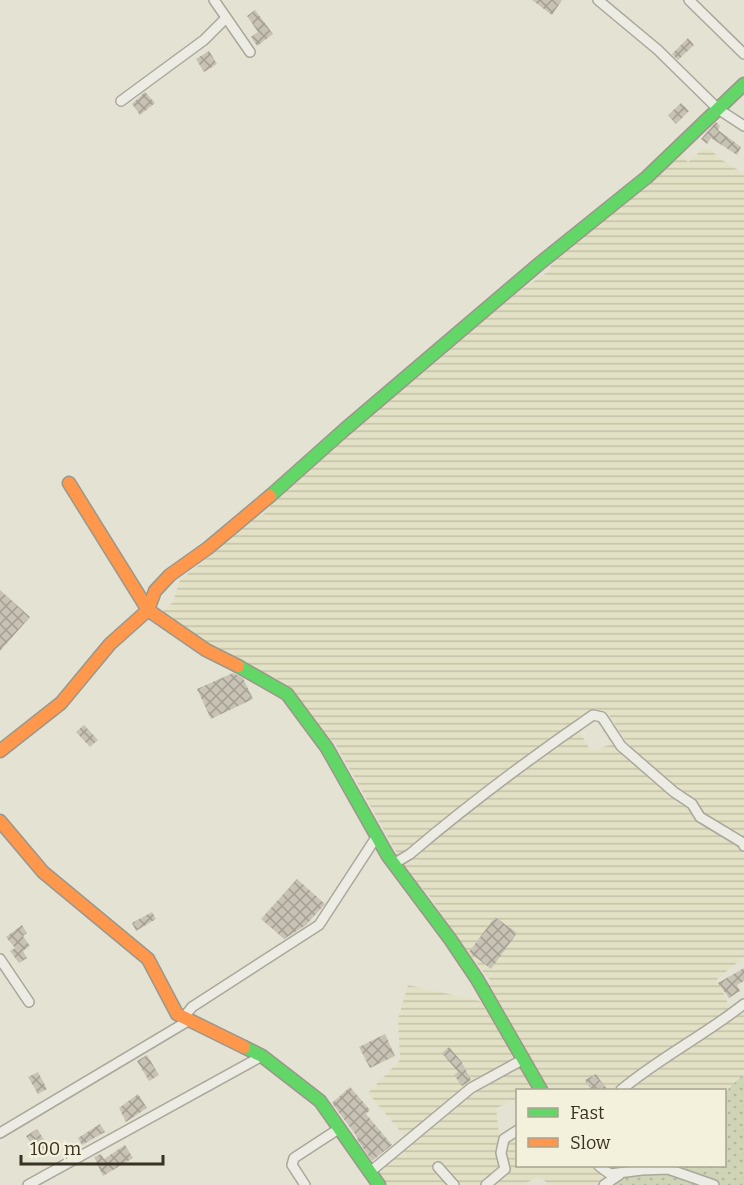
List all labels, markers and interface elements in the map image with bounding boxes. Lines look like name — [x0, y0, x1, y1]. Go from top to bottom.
legend — [516, 1089, 726, 1167]
text: Fast — [570, 1102, 605, 1124]
scale bar — [21, 1128, 164, 1166]
text: Slow — [570, 1132, 611, 1154]
text: 100 m — [30, 1138, 81, 1160]

